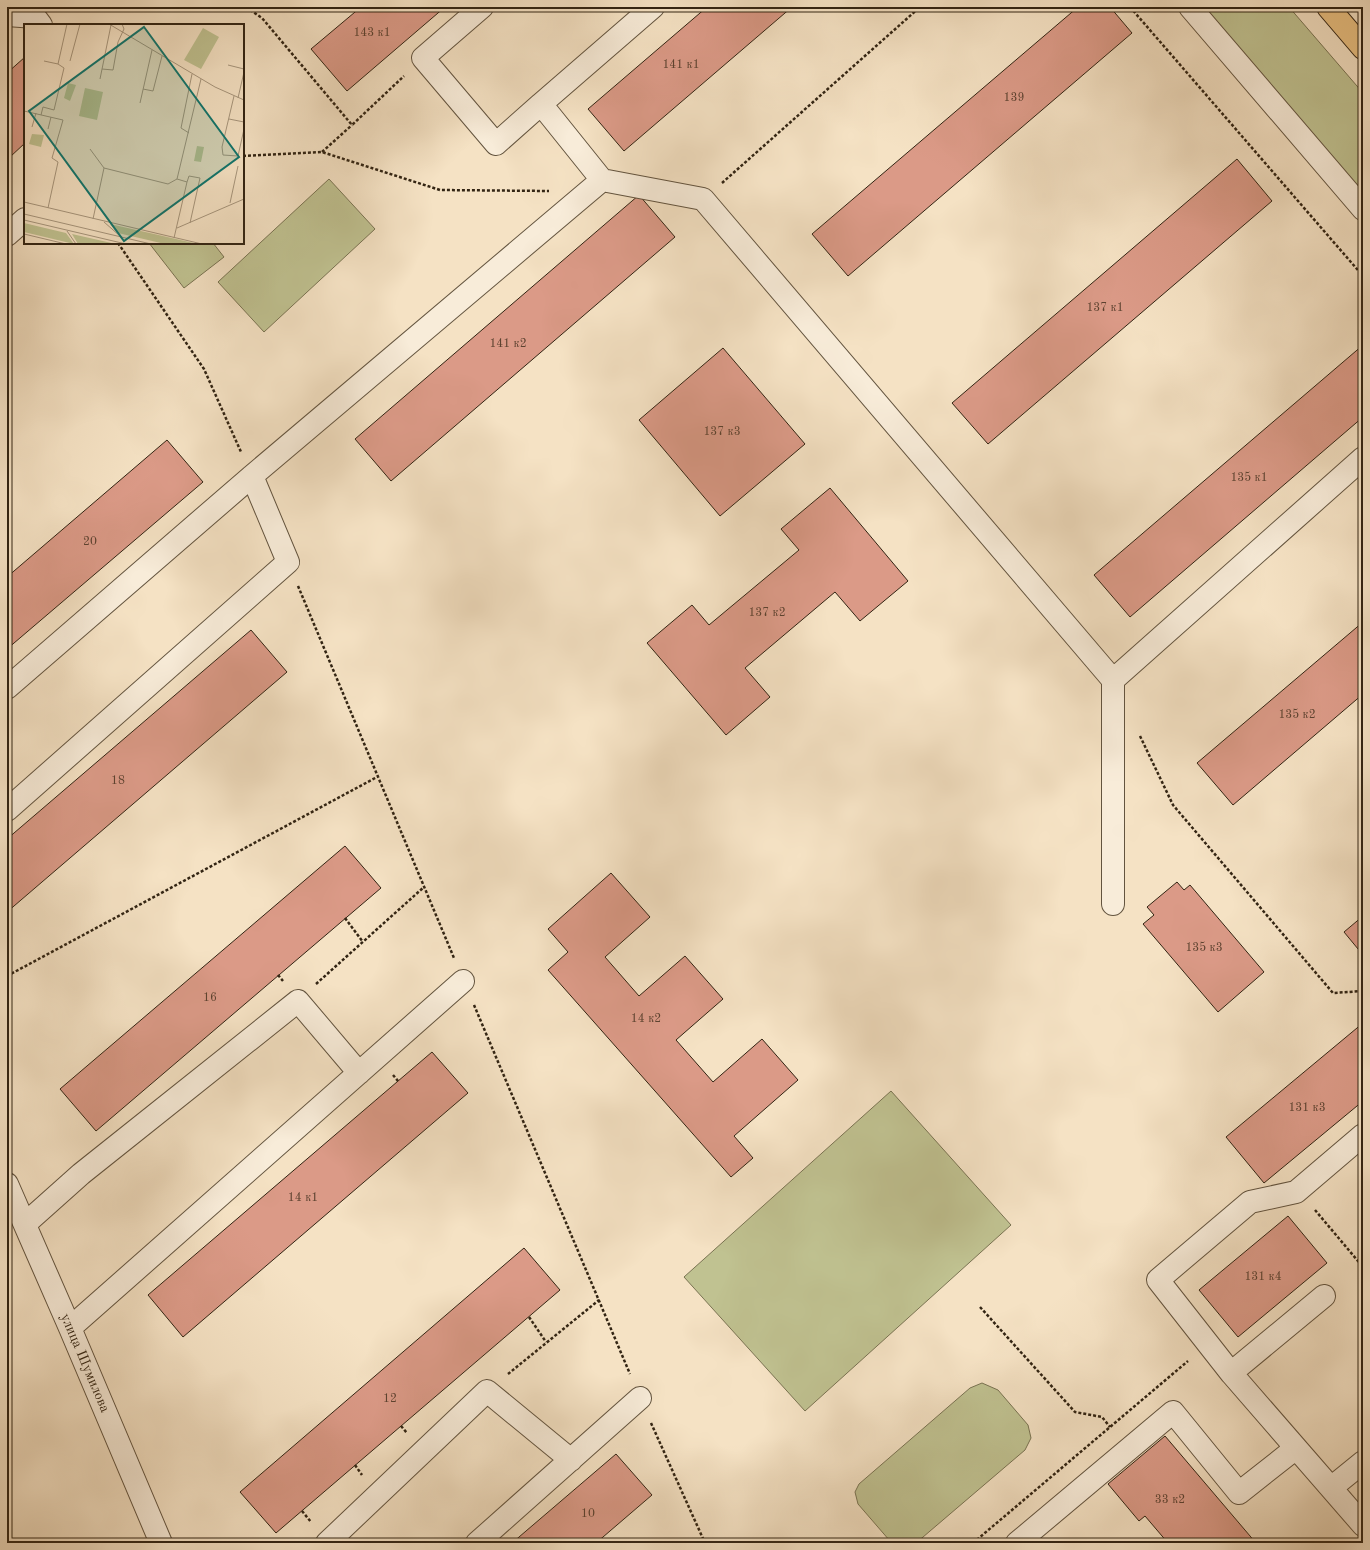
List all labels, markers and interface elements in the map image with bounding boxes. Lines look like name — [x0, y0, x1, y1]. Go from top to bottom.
inset map — [24, 24, 244, 244]
house number: 143 к1 — [353, 27, 391, 39]
house number: 141 к1 — [662, 59, 700, 71]
house number: 139 — [1004, 92, 1024, 104]
house number: 137 к1 — [1086, 302, 1124, 314]
house number: 141 к2 — [489, 338, 527, 350]
house number: 137 к3 — [703, 426, 741, 438]
house number: 135 к1 — [1230, 471, 1268, 484]
house number: 20 — [83, 536, 97, 548]
house number: 137 к2 — [748, 607, 786, 619]
house number: 135 к2 — [1278, 708, 1316, 721]
house number: 18 — [111, 775, 125, 787]
house number: 135 к3 — [1185, 941, 1223, 954]
house number: 16 — [203, 992, 217, 1004]
house number: 14 к2 — [631, 1013, 661, 1025]
house number: 131 к3 — [1288, 1102, 1326, 1114]
house number: 14 к1 — [288, 1192, 318, 1204]
house number: 131 к4 — [1244, 1271, 1282, 1283]
street label: улица Шумилова — [58, 1312, 112, 1415]
house number: 12 — [383, 1393, 397, 1405]
house number: 33 к2 — [1155, 1494, 1185, 1506]
house number: 10 — [581, 1508, 595, 1520]

